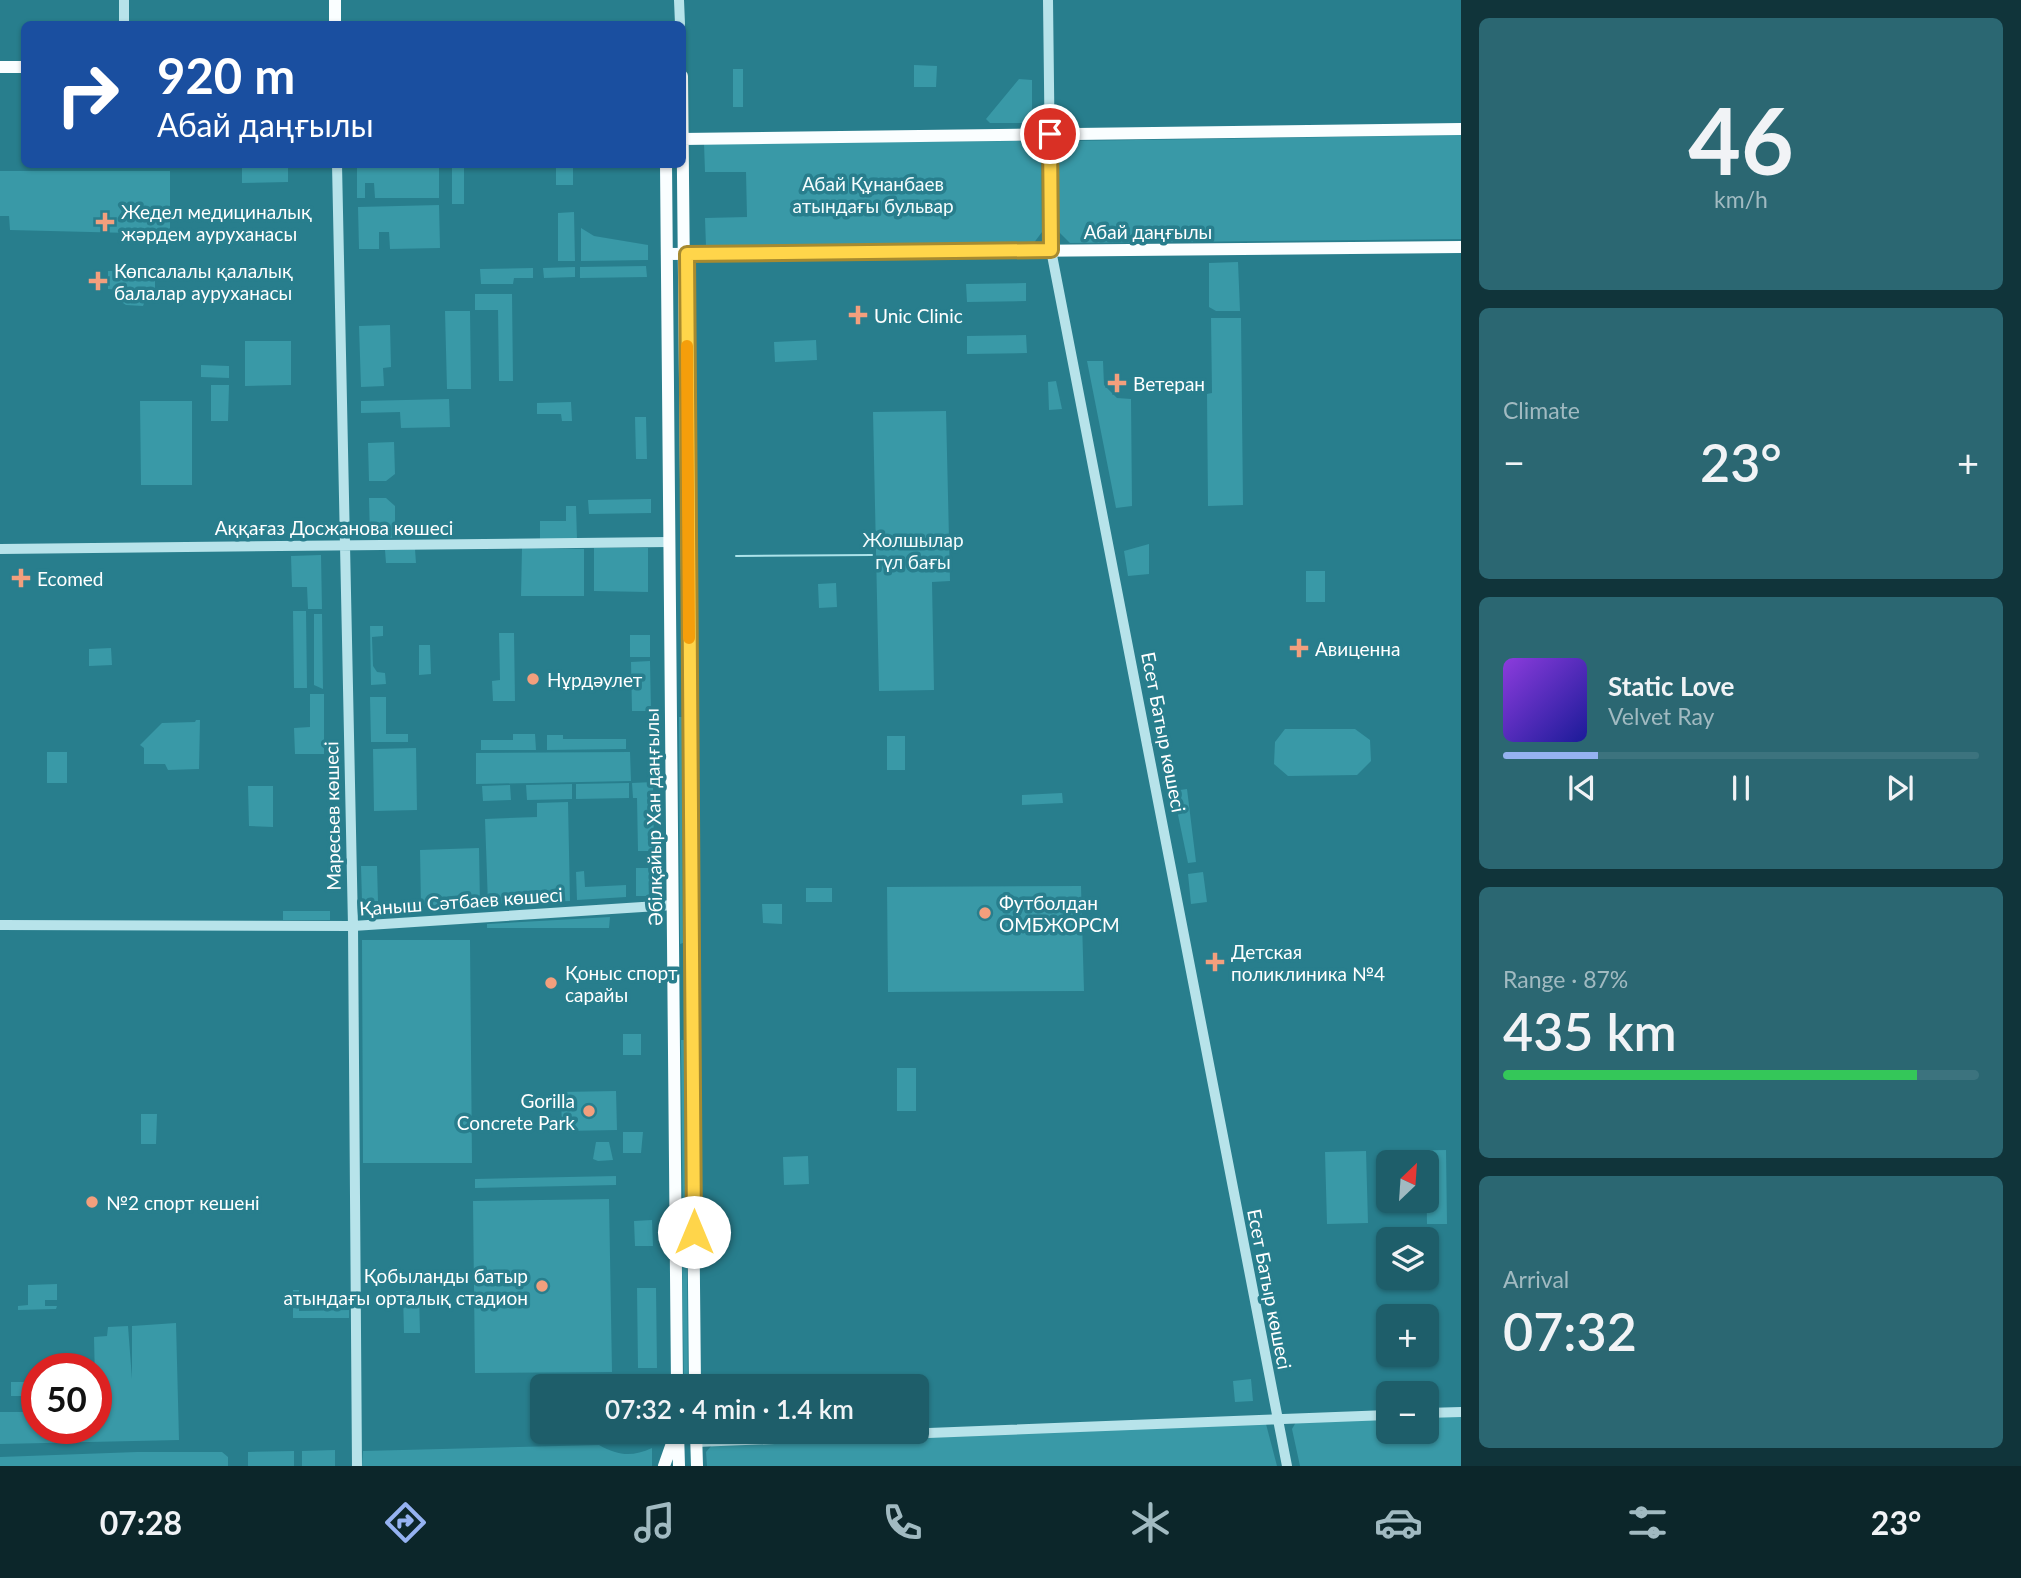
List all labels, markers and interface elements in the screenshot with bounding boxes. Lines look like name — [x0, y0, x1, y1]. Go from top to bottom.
text: 920 m — [157, 46, 295, 104]
icon: right — [42, 49, 133, 140]
text: 46 — [1688, 85, 1794, 194]
pin — [1020, 104, 1080, 164]
text: Абай даңғылы — [157, 105, 374, 144]
icon: arrive — [1031, 115, 1069, 153]
park label: Абай Құнанбаев атындағы бульвар — [792, 172, 954, 217]
text: km/h — [1714, 185, 1768, 213]
place label: Жедел медициналық жәрдем ауруханасы — [121, 200, 312, 245]
marker: Жедел медициналық жәрдем ауруханасы — [95, 212, 115, 232]
street label: Абай даңғылы — [1084, 220, 1212, 243]
place label: Көпсалалы қалалық балалар ауруханасы — [114, 259, 293, 304]
marker: Көпсалалы қалалық балалар ауруханасы — [88, 271, 108, 291]
place label: Unic Clinic — [874, 304, 963, 327]
marker: Unic Clinic — [848, 305, 868, 325]
place label: Ветеран — [1133, 372, 1205, 395]
marker: Ветеран — [1107, 373, 1127, 393]
text: Climate — [1503, 396, 1580, 424]
text: 23° — [1700, 431, 1782, 493]
text: − — [1503, 439, 1525, 485]
text: + — [1957, 439, 1979, 485]
street label: Аққағаз Досжанова көшесі — [215, 516, 453, 539]
park label: Жолшылар гүл бағы — [862, 528, 964, 573]
place label: Ecomed — [37, 567, 104, 590]
marker: Ecomed — [11, 568, 31, 588]
place label: Авиценна — [1315, 637, 1400, 660]
marker: Авиценна — [1289, 638, 1309, 658]
street label: Есет Батыр көшесі — [1137, 650, 1191, 814]
place label: Нұрдәулет — [547, 668, 643, 691]
text: Static Love — [1608, 670, 1735, 702]
marker: Нұрдәулет — [525, 671, 541, 687]
text: Velvet Ray — [1608, 702, 1714, 730]
street label: Әбілқайыр Хан даңғылы — [640, 708, 666, 926]
street label: Маресьев көшесі — [319, 741, 345, 891]
icon: previous — [1563, 769, 1601, 807]
icon: pause — [1722, 769, 1760, 807]
icon: next — [1881, 769, 1919, 807]
street label: Қаныш Сәтбаев көшесі — [358, 882, 564, 920]
place label: Футболдан ОМБЖОРСМ — [999, 891, 1120, 936]
marker: Футболдан ОМБЖОРСМ — [977, 905, 993, 921]
place label: Детская поликлиника №4 — [1231, 940, 1385, 985]
marker: Детская поликлиника №4 — [1205, 952, 1225, 972]
place label: Қоныс спорт сарайы — [565, 961, 678, 1006]
text: Range · 87% — [1503, 965, 1628, 993]
marker: Қоныс спорт сарайы — [543, 975, 559, 991]
text: 435 km — [1503, 1000, 1677, 1062]
place label: Gorilla Concrete Park — [457, 1089, 575, 1134]
marker: Gorilla Concrete Park — [581, 1103, 597, 1119]
north arrow — [1376, 1150, 1438, 1213]
map controls — [1376, 1150, 1439, 1444]
place label: №2 спорт кешені — [106, 1191, 260, 1214]
marker: №2 спорт кешені — [84, 1194, 100, 1210]
position arrow — [657, 1195, 731, 1269]
street label: Есет Батыр көшесі — [1243, 1207, 1297, 1371]
button: layers — [1376, 1227, 1439, 1290]
place label: Қобыланды батыр атындағы орталық стадион — [284, 1264, 528, 1309]
text: Arrival — [1503, 1265, 1569, 1293]
marker: Қобыланды батыр атындағы орталық стадион — [534, 1278, 550, 1294]
text: 07:32 — [1503, 1300, 1637, 1362]
button: + — [1376, 1304, 1439, 1367]
speed limit sign: 50 — [21, 1353, 112, 1444]
button: − — [1376, 1381, 1439, 1444]
text: 07:32 · 4 min · 1.4 km — [605, 1393, 854, 1425]
icon: directions — [381, 1498, 430, 1547]
icon: music — [630, 1498, 679, 1547]
icon: phone — [878, 1498, 927, 1547]
icon: climate — [1126, 1498, 1175, 1547]
icon: car — [1374, 1498, 1423, 1547]
icon: filters — [1623, 1498, 1672, 1547]
text: 07:28 — [100, 1503, 182, 1542]
text: 23° — [1871, 1503, 1921, 1542]

